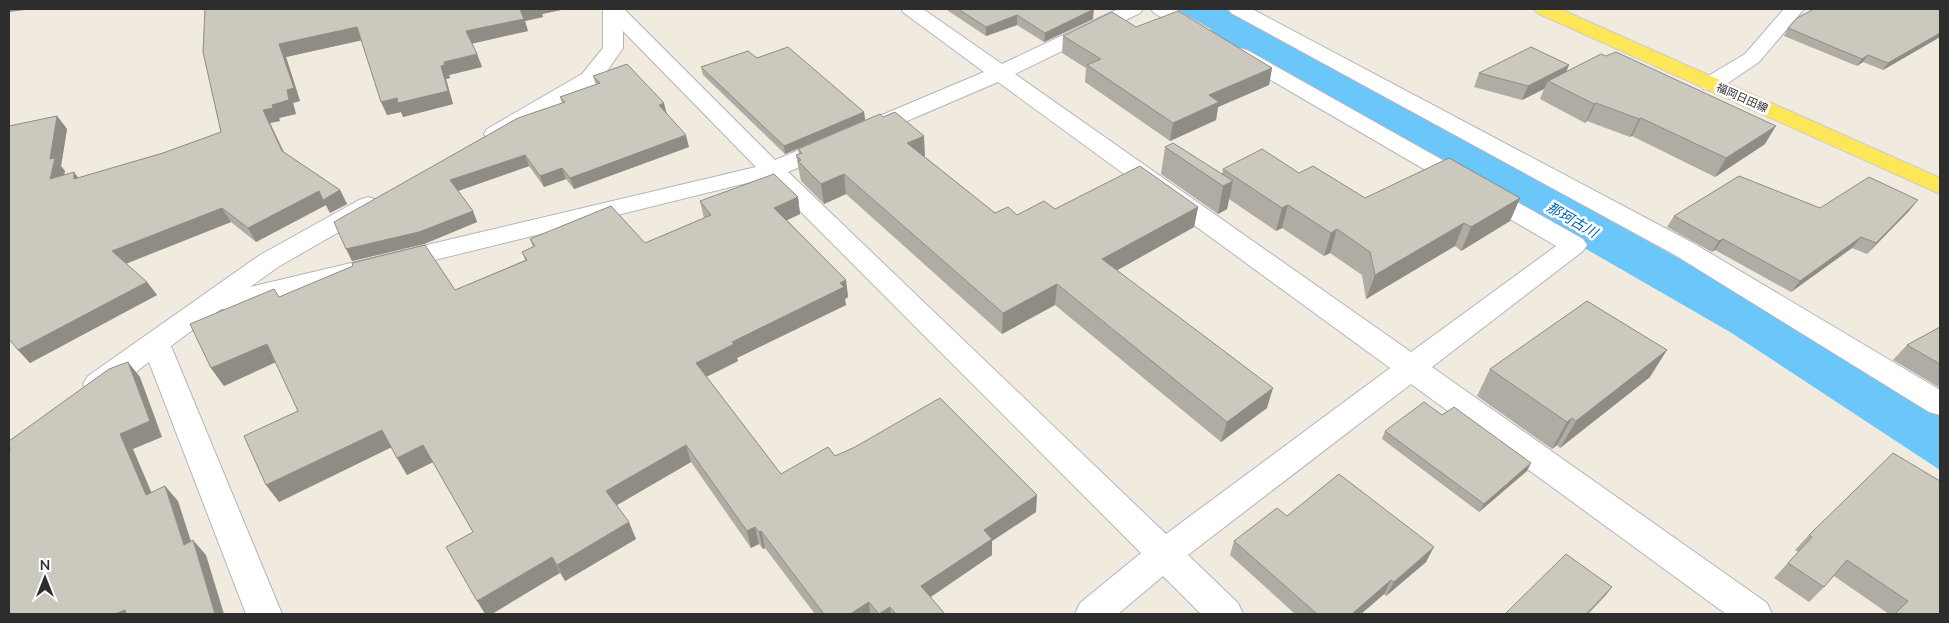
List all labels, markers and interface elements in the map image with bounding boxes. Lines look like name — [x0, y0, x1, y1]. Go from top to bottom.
street label: 福岡日田線 — [1714, 80, 1770, 116]
water label: 那珂古川 — [1543, 198, 1603, 243]
north arrow — [20, 553, 70, 603]
text: N — [40, 556, 50, 575]

